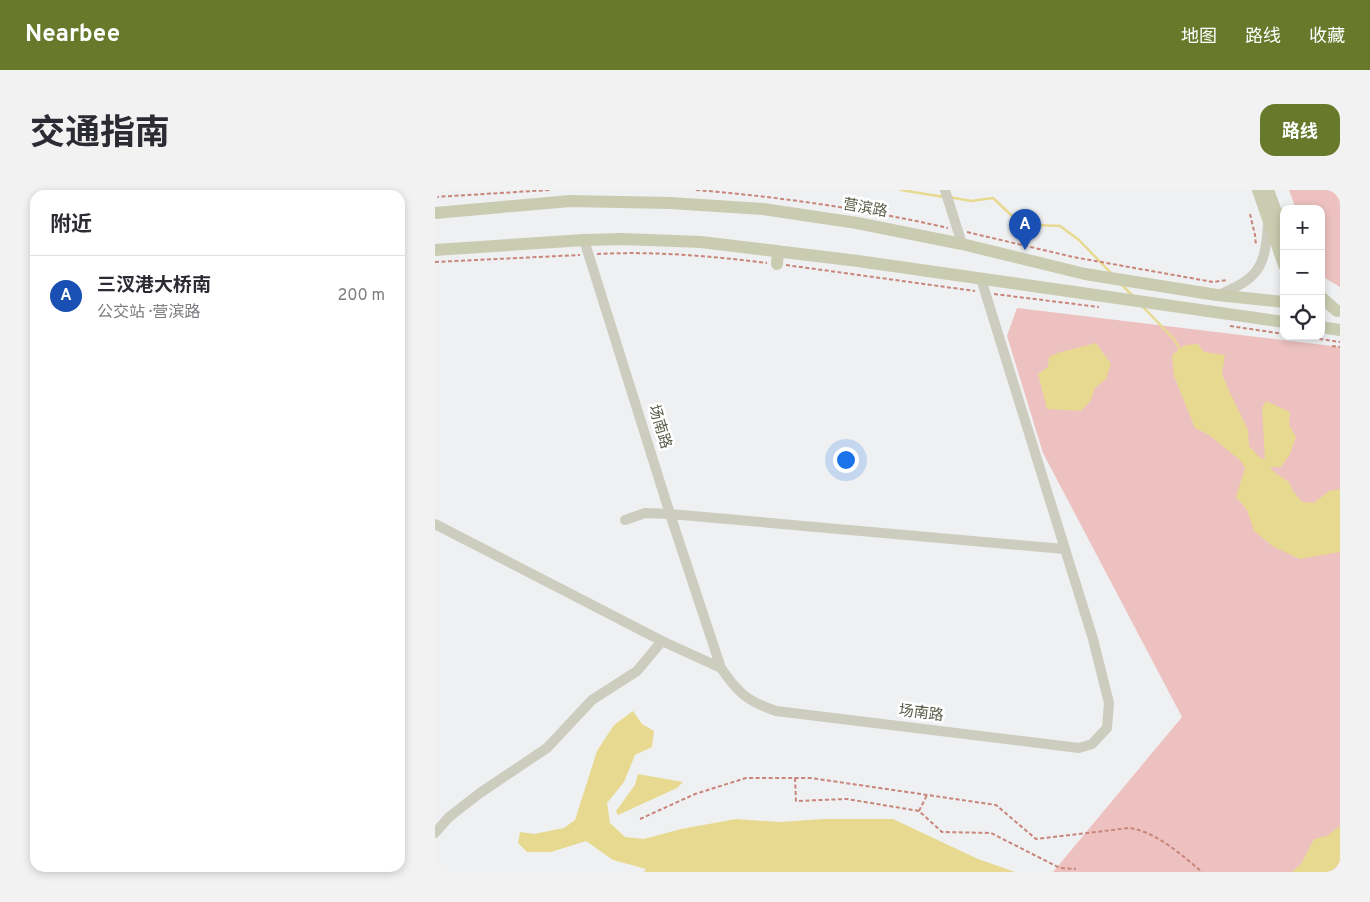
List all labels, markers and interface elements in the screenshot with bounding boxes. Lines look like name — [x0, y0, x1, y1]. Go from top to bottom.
text: Nearbee — [25, 20, 120, 50]
text: 地图 — [1181, 26, 1217, 49]
text: 路线 — [1245, 26, 1281, 49]
text: 收藏 — [1309, 26, 1345, 49]
button: 路线 — [1260, 104, 1340, 156]
text: 交通指南 — [30, 113, 170, 157]
street label: 营滨路 — [841, 196, 889, 222]
map controls — [1280, 205, 1325, 340]
button: + — [1280, 205, 1325, 250]
pin: A — [1009, 209, 1041, 250]
text: 附近 — [50, 212, 92, 239]
button: − — [1280, 250, 1325, 295]
text: 三汊港大桥南 — [97, 274, 211, 298]
text: A — [60, 286, 72, 306]
text: 200 m — [337, 286, 385, 306]
button: locate — [1280, 295, 1325, 340]
text: 公交站 · 营滨路 — [97, 303, 201, 323]
street label: 场南路 — [643, 403, 675, 451]
your location — [833, 447, 859, 473]
street label: 场南路 — [898, 702, 944, 726]

